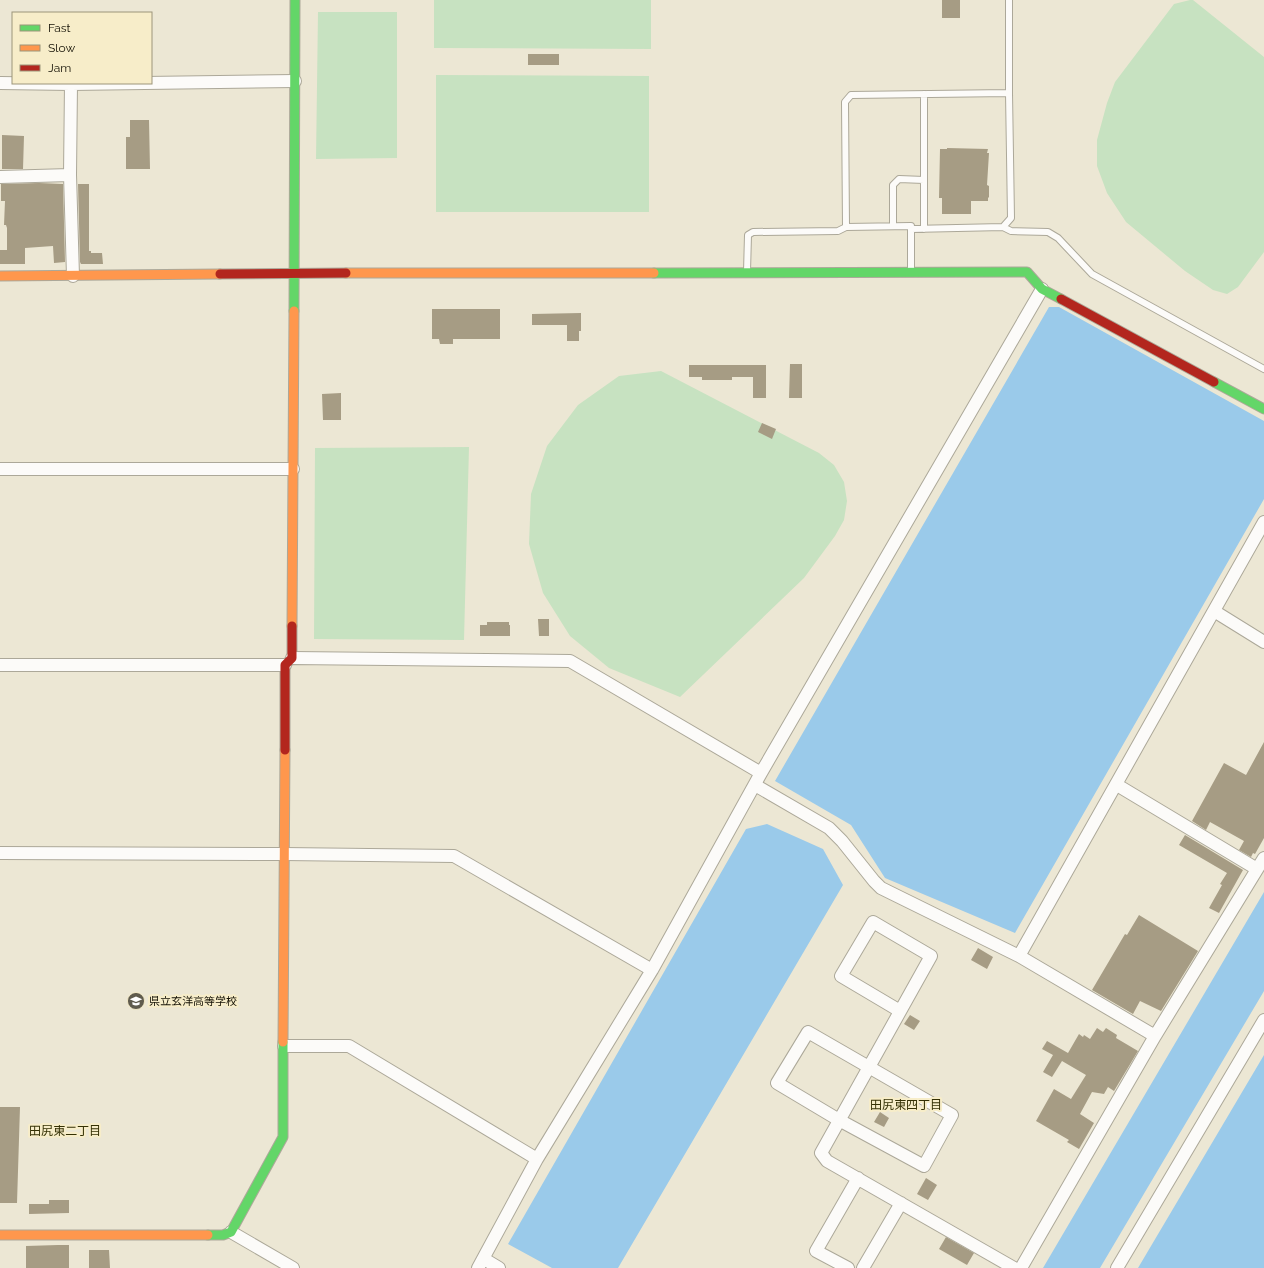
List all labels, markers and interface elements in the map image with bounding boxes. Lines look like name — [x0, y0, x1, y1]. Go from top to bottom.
legend — [12, 12, 152, 84]
text: Fast — [48, 21, 71, 35]
text: Slow — [48, 41, 75, 55]
text: Jam — [48, 61, 71, 75]
school or university icon: 県立玄洋高等学校 — [126, 991, 146, 1011]
place label: 県立玄洋高等学校 — [149, 995, 237, 1008]
district label: 田尻東四丁目 — [870, 1098, 942, 1112]
district label: 田尻東二丁目 — [29, 1124, 101, 1138]

